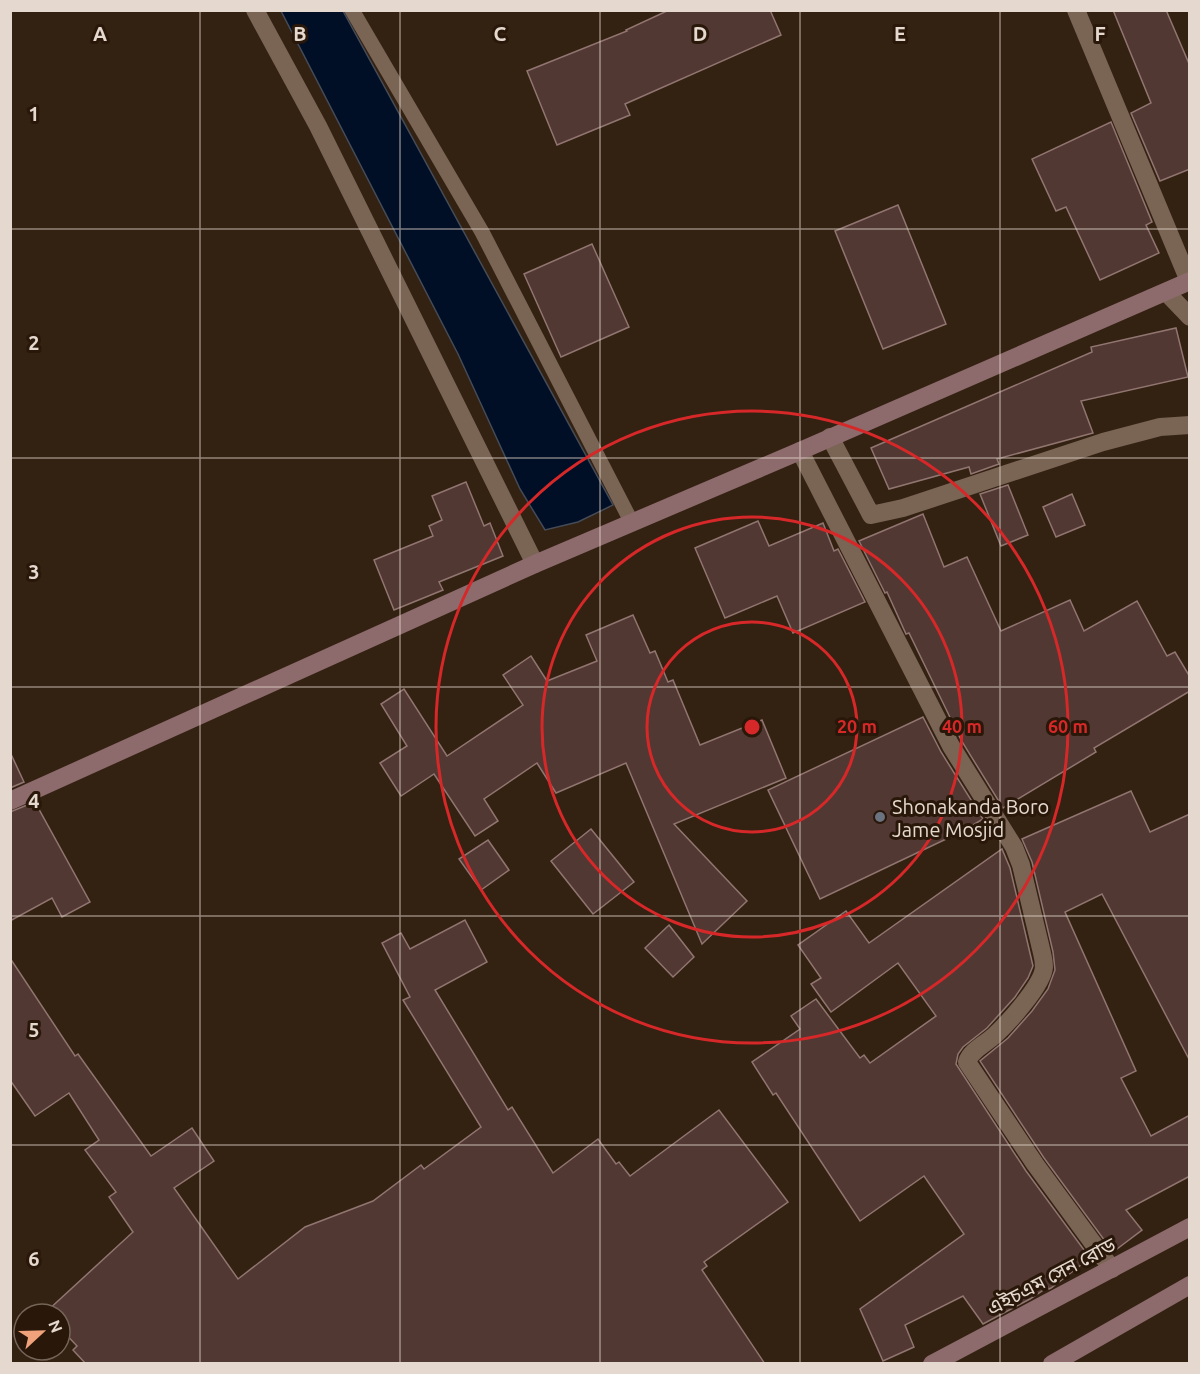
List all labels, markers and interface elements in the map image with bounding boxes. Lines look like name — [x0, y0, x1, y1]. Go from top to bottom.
text: A — [93, 22, 107, 45]
text: B — [293, 22, 307, 45]
text: C — [494, 22, 507, 45]
text: D — [693, 22, 707, 45]
text: E — [894, 22, 906, 45]
text: F — [1094, 22, 1106, 45]
text: 1 — [28, 102, 40, 125]
text: 2 — [28, 331, 40, 354]
text: 3 — [28, 560, 40, 583]
text: 20 m — [837, 716, 877, 736]
text: 40 m — [942, 716, 982, 736]
text: 60 m — [1048, 716, 1088, 736]
centre of rings — [742, 717, 762, 737]
text: 4 — [28, 789, 40, 812]
place label: Shonakanda Boro Jame Mosjid — [892, 795, 1049, 841]
marker: Shonakanda Boro Jame Mosjid — [873, 810, 887, 824]
text: 5 — [28, 1018, 40, 1041]
street label: এইচএম সেন রোড — [983, 1232, 1120, 1320]
text: 6 — [28, 1247, 40, 1270]
north arrow — [12, 1302, 72, 1362]
text: N — [45, 1317, 66, 1335]

